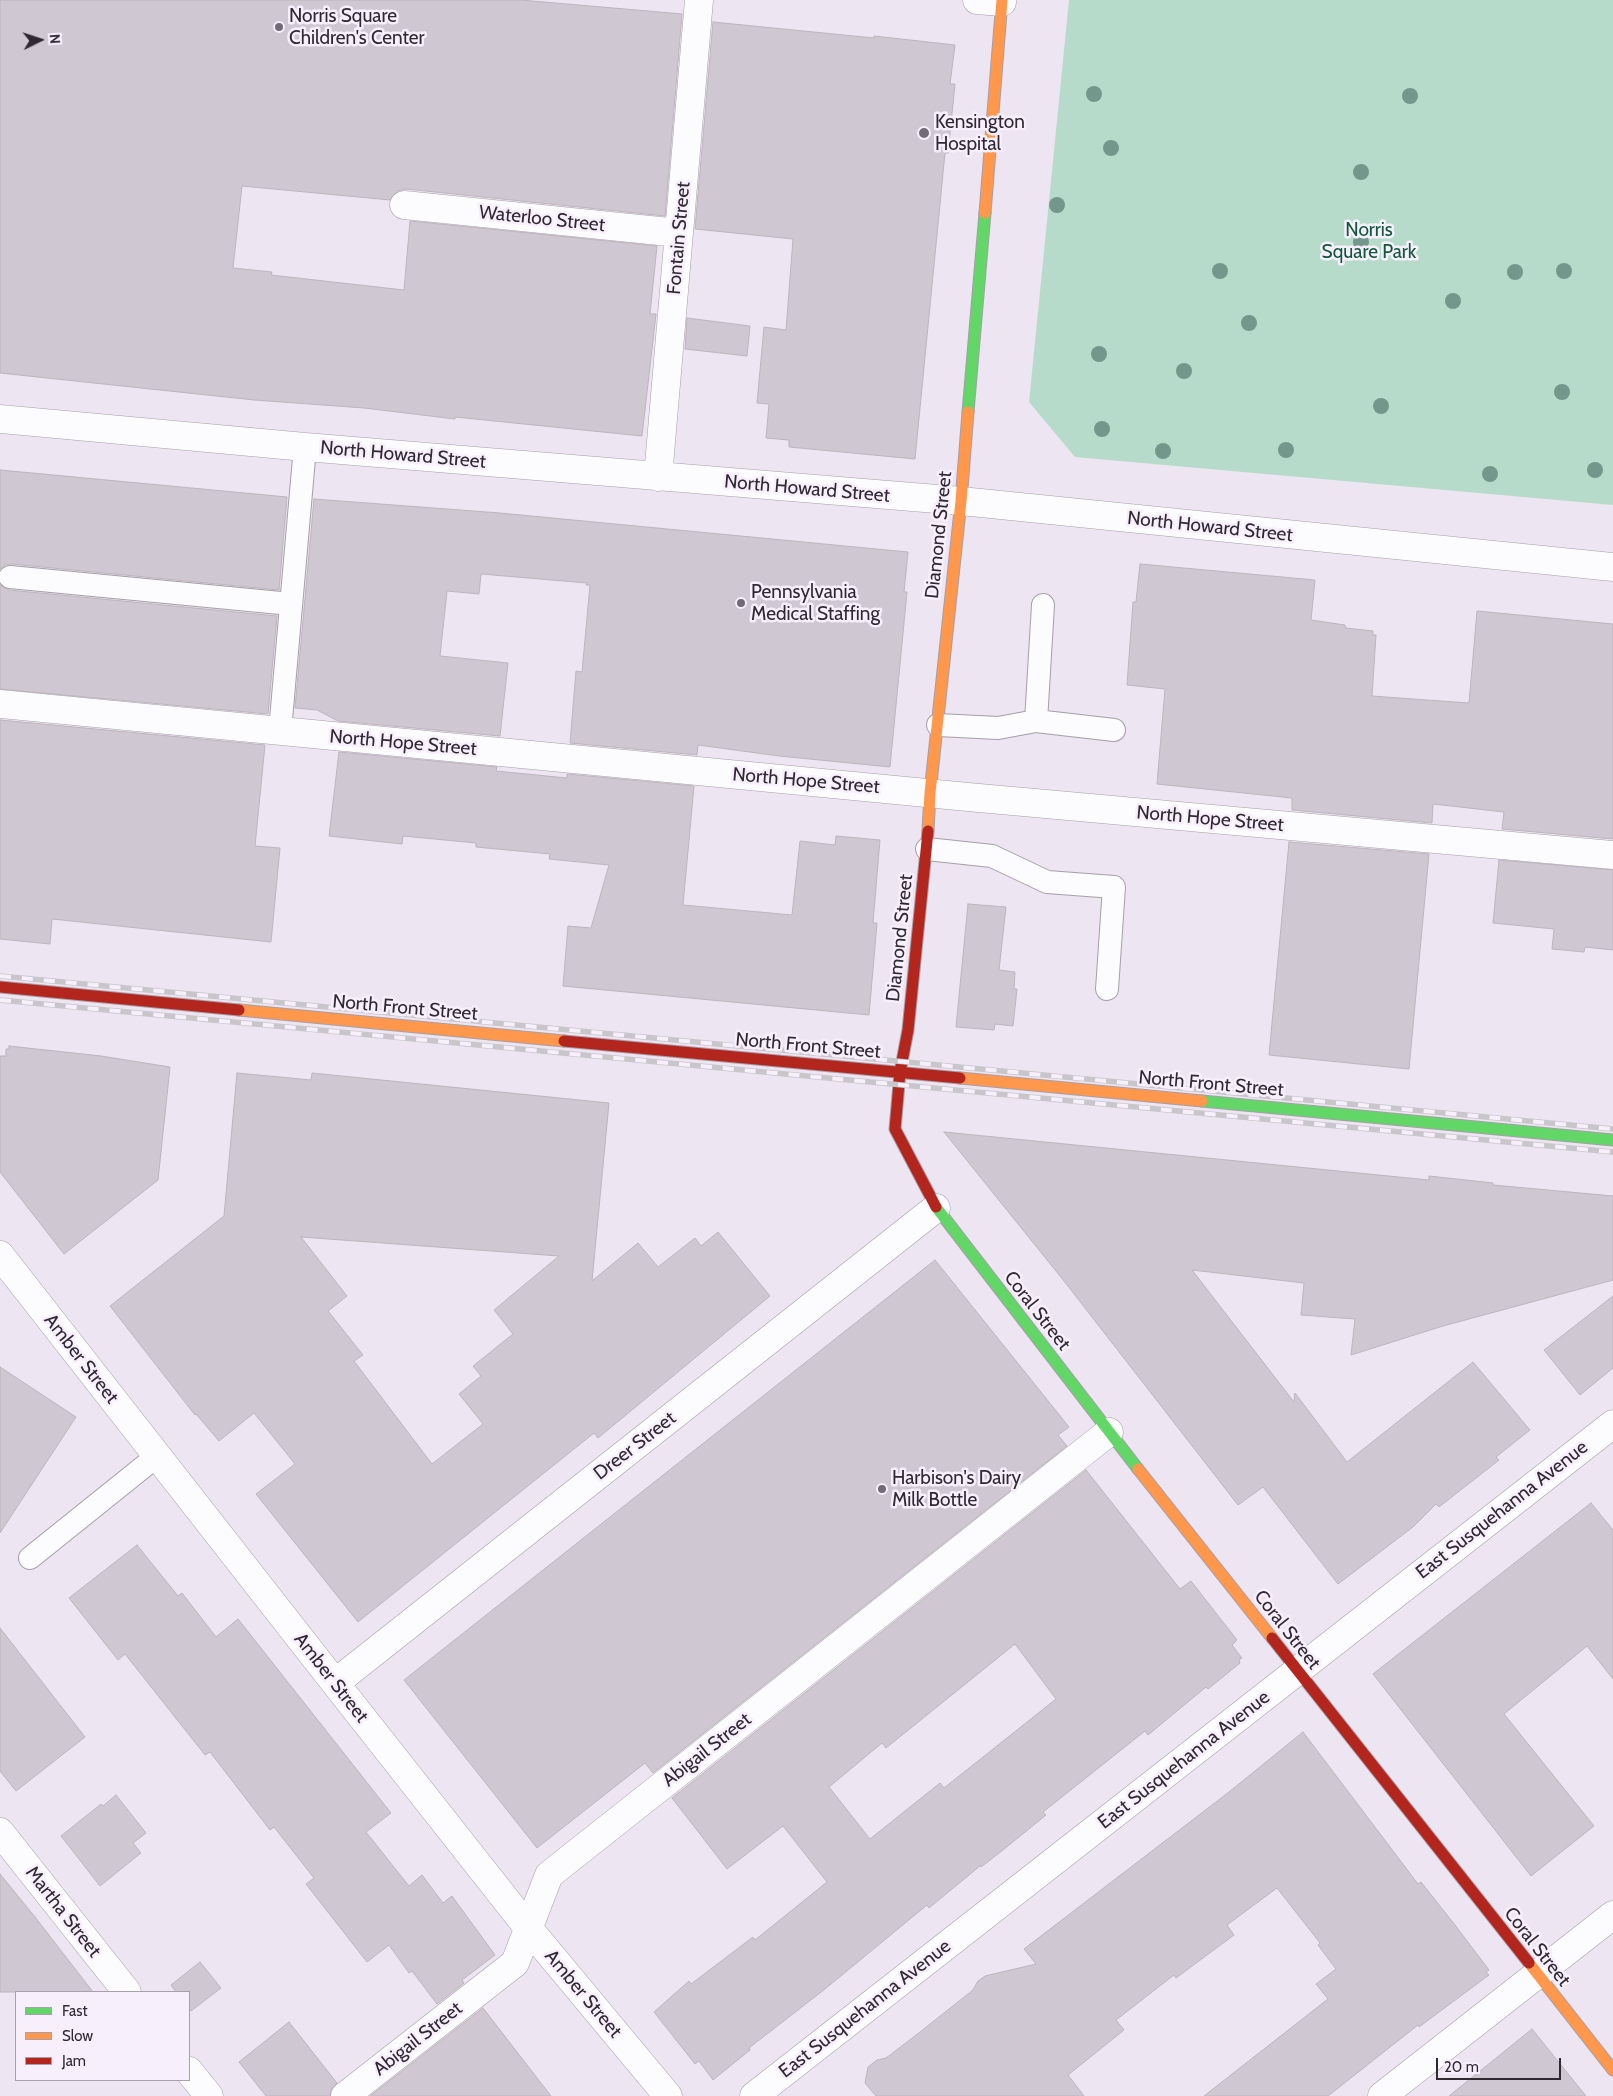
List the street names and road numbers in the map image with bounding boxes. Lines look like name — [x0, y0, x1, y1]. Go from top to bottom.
street label: Fontain Street — [663, 181, 695, 295]
street label: Waterloo Street — [478, 201, 606, 237]
street label: North Howard Street — [319, 436, 487, 474]
street label: North Howard Street — [723, 470, 891, 508]
street label: Diamond Street — [921, 470, 957, 600]
street label: North Howard Street — [1126, 507, 1294, 547]
street label: North Hope Street — [329, 725, 477, 761]
street label: North Hope Street — [732, 763, 880, 799]
street label: North Hope Street — [1136, 801, 1284, 837]
street label: Diamond Street — [882, 873, 918, 1003]
street label: North Front Street — [331, 990, 479, 1026]
street label: North Front Street — [734, 1028, 882, 1064]
street label: North Front Street — [1137, 1066, 1285, 1102]
street label: Coral Street — [999, 1267, 1075, 1355]
street label: Amber Street — [39, 1310, 123, 1408]
street label: Dreer Street — [589, 1407, 681, 1485]
street label: East Susquehanna Avenue — [1412, 1436, 1592, 1584]
street label: Coral Street — [1249, 1586, 1325, 1674]
street label: Amber Street — [289, 1629, 373, 1727]
street label: East Susquehanna Avenue — [1094, 1686, 1274, 1834]
street label: Abigail Street — [658, 1708, 756, 1792]
street label: Martha Street — [20, 1862, 106, 1962]
street label: Coral Street — [1499, 1903, 1575, 1991]
street label: East Susquehanna Avenue — [775, 1935, 955, 2083]
street label: Amber Street — [540, 1945, 626, 2043]
street label: Abigail Street — [369, 1997, 467, 2081]

